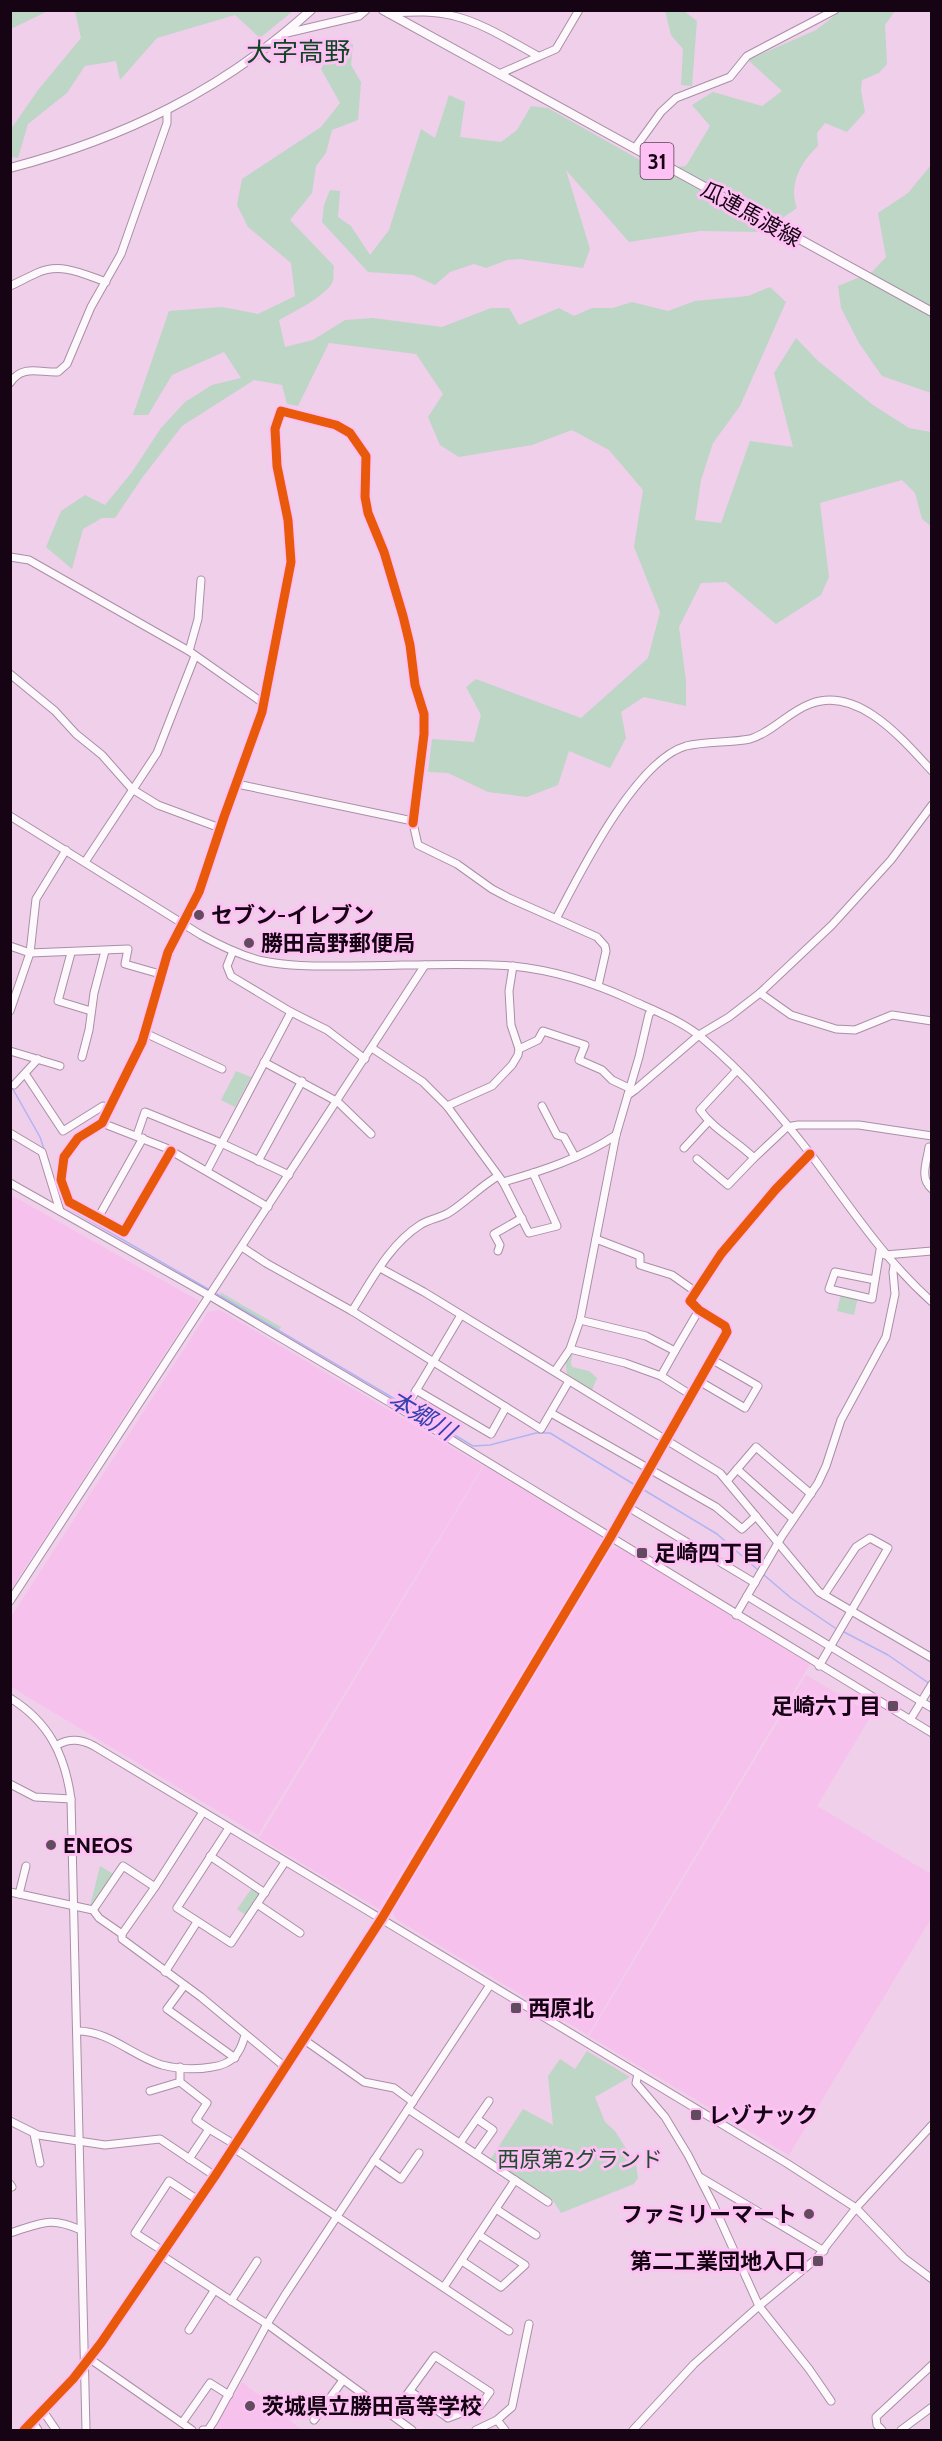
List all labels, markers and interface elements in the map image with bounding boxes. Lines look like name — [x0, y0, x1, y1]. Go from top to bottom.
district label: 大字高野 — [246, 36, 350, 68]
road number: 31 — [640, 143, 674, 179]
street label: 瓜連馬渡線 — [696, 176, 806, 252]
place label: セブン-イレブン — [211, 902, 374, 929]
marker: セブン-イレブン — [192, 908, 206, 922]
place label: 勝田高野郵便局 — [261, 930, 415, 957]
marker: 勝田高野郵便局 — [242, 936, 256, 950]
water label: 本郷川 — [384, 1384, 463, 1448]
place label: 足崎四丁目 — [654, 1540, 764, 1567]
marker: 足崎四丁目 — [635, 1546, 649, 1560]
place label: 足崎六丁目 — [771, 1693, 881, 1720]
marker: 足崎六丁目 — [886, 1699, 900, 1713]
place label: ENEOS — [63, 1832, 133, 1859]
marker: ENEOS — [44, 1838, 58, 1852]
place label: 西原北 — [528, 1995, 594, 2022]
marker: 西原北 — [509, 2001, 523, 2015]
place label: レゾナック — [708, 2102, 818, 2129]
marker: レゾナック — [689, 2108, 703, 2122]
park label: 西原第2グランド — [497, 2146, 663, 2173]
place label: ファミリーマート — [621, 2201, 797, 2228]
marker: ファミリーマート — [802, 2207, 816, 2221]
place label: 第二工業団地入口 — [630, 2248, 806, 2275]
marker: 第二工業団地入口 — [811, 2254, 825, 2268]
place label: 茨城県立勝田高等学校 — [262, 2393, 482, 2420]
marker: 茨城県立勝田高等学校 — [243, 2399, 257, 2413]

